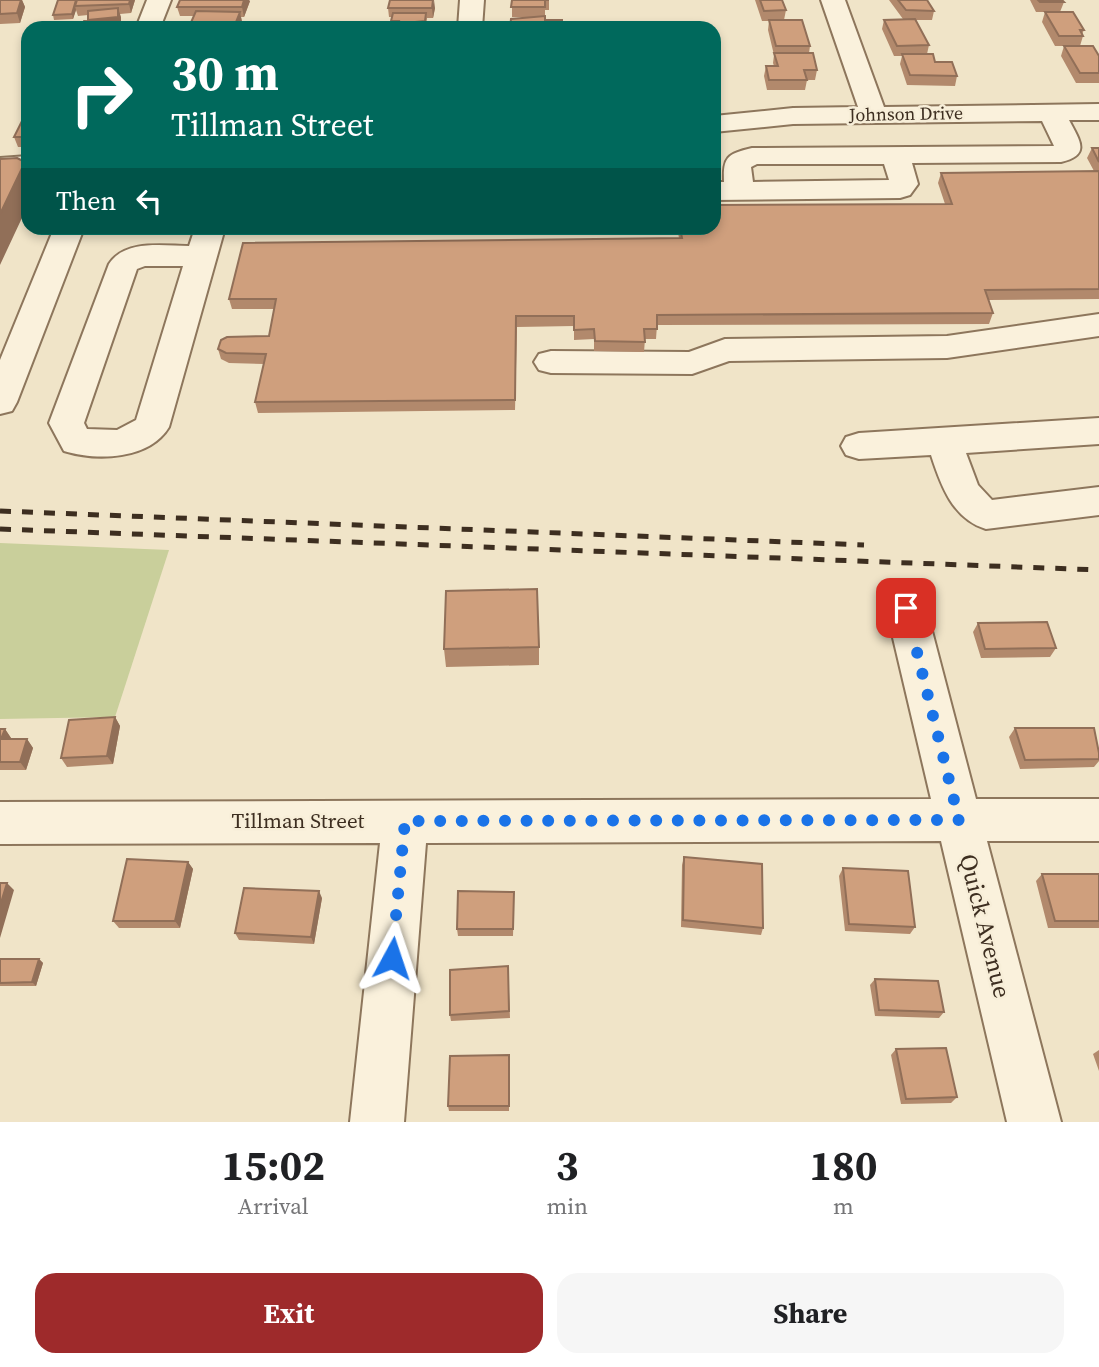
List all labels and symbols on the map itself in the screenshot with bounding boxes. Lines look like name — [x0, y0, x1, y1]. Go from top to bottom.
street label: Johnson Drive — [848, 100, 963, 127]
pin — [876, 578, 936, 638]
street label: Tillman Street — [232, 806, 365, 835]
street label: Quick Avenue — [952, 851, 1019, 1001]
position arrow — [355, 921, 429, 995]

